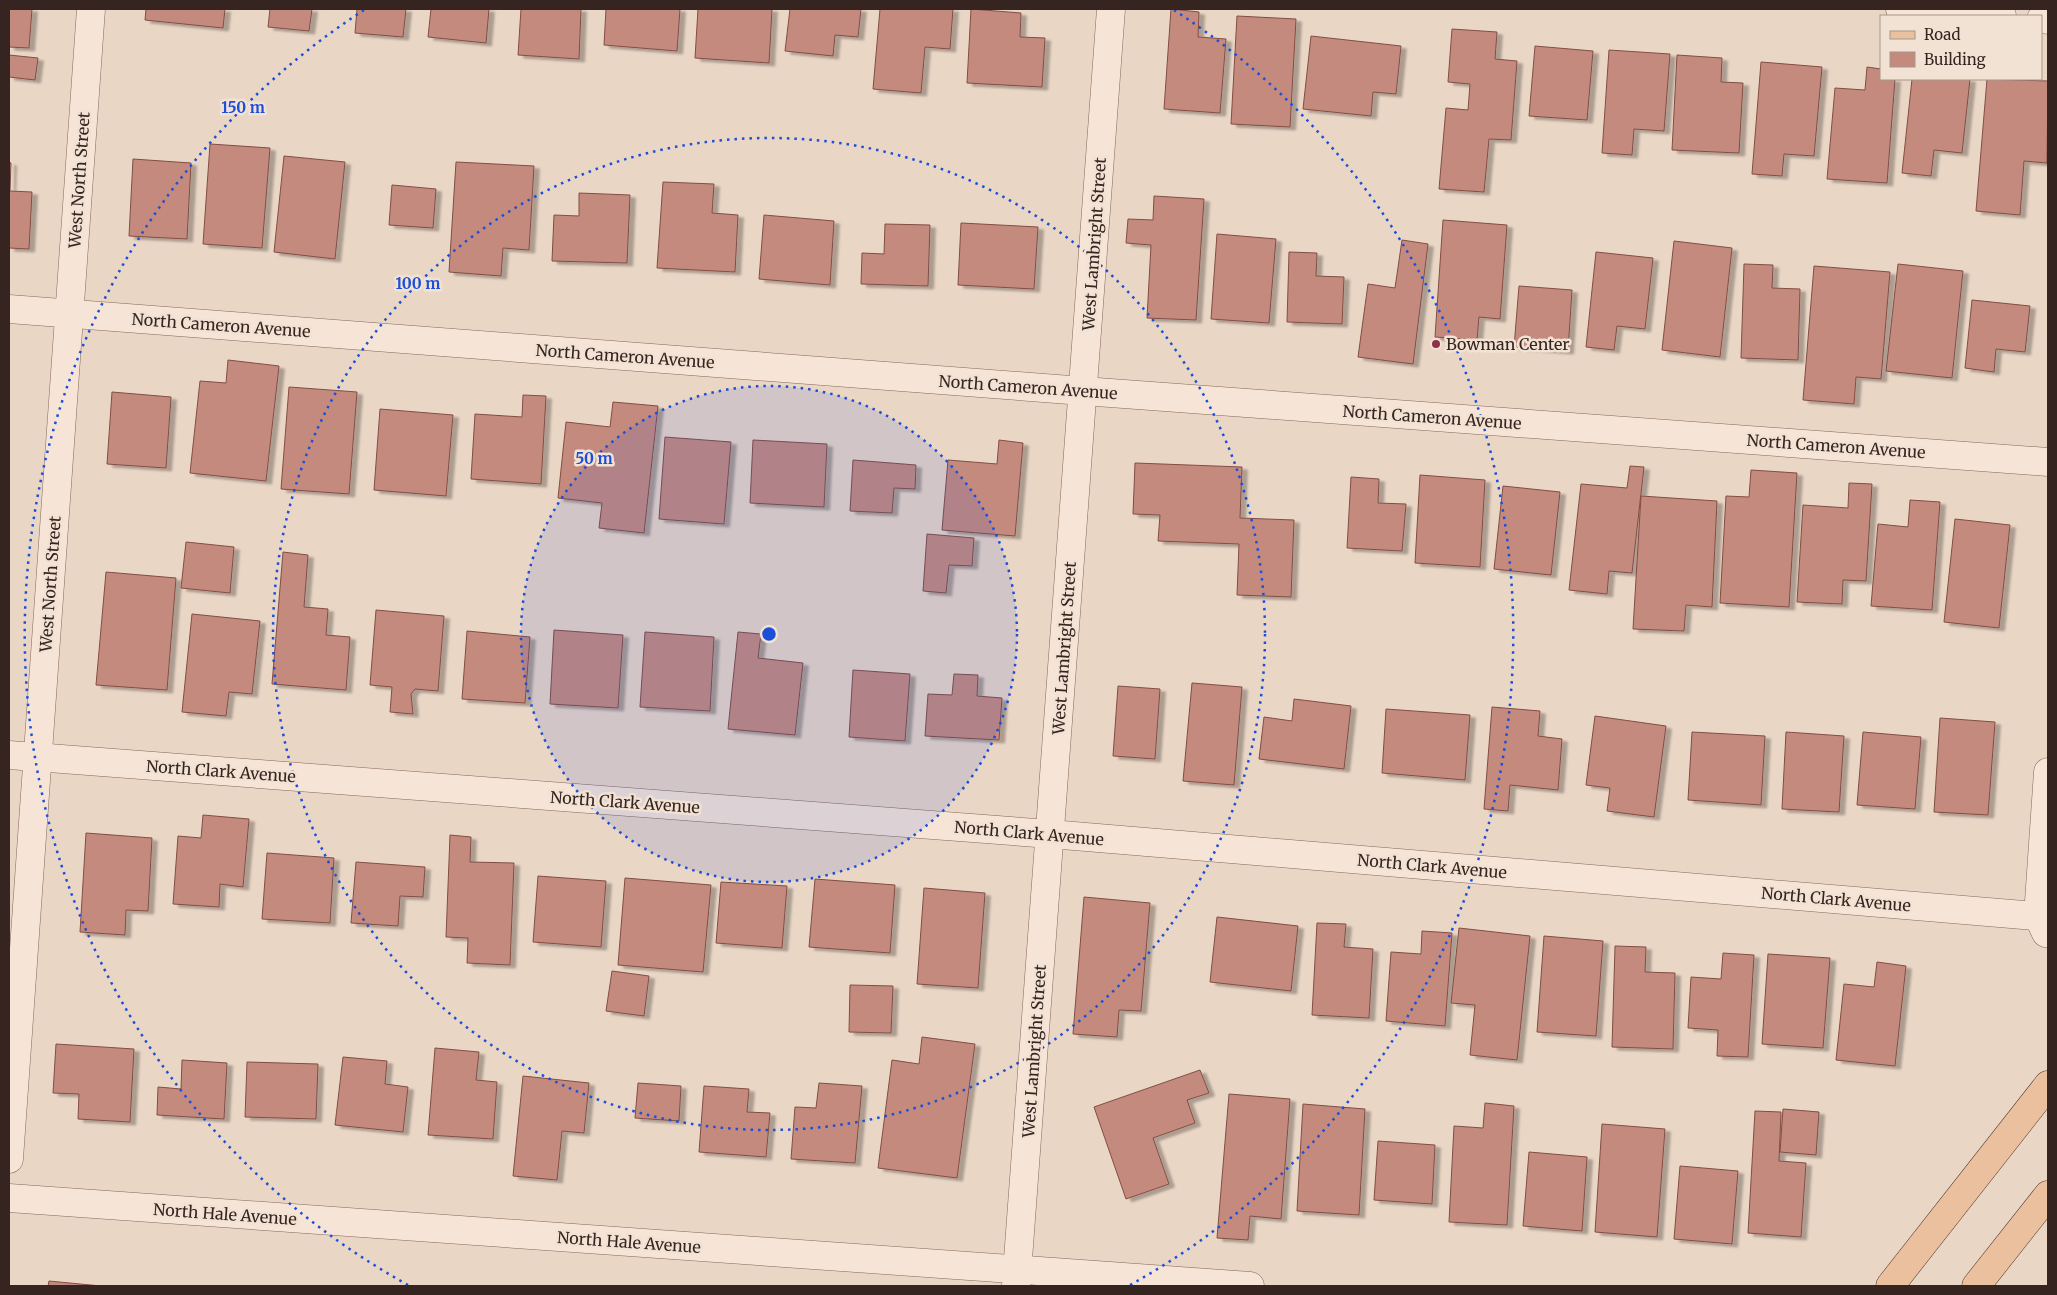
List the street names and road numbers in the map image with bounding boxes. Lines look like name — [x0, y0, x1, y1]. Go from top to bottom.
street label: West North Street — [64, 110, 94, 250]
street label: West Lambright Street — [1078, 156, 1110, 332]
street label: North Cameron Avenue — [131, 309, 311, 341]
street label: North Cameron Avenue — [535, 340, 715, 372]
street label: North Cameron Avenue — [938, 371, 1118, 403]
street label: North Cameron Avenue — [1342, 401, 1522, 433]
street label: North Cameron Avenue — [1746, 430, 1926, 462]
street label: West North Street — [35, 514, 65, 654]
street label: West Lambright Street — [1048, 560, 1080, 736]
street label: North Clark Avenue — [145, 756, 297, 786]
street label: North Clark Avenue — [549, 787, 701, 817]
street label: North Clark Avenue — [953, 816, 1105, 850]
street label: North Clark Avenue — [1356, 849, 1508, 883]
street label: North Clark Avenue — [1760, 882, 1912, 916]
street label: West Lambright Street — [1018, 963, 1050, 1139]
street label: North Hale Avenue — [153, 1199, 297, 1229]
street label: North Hale Avenue — [557, 1227, 701, 1257]

